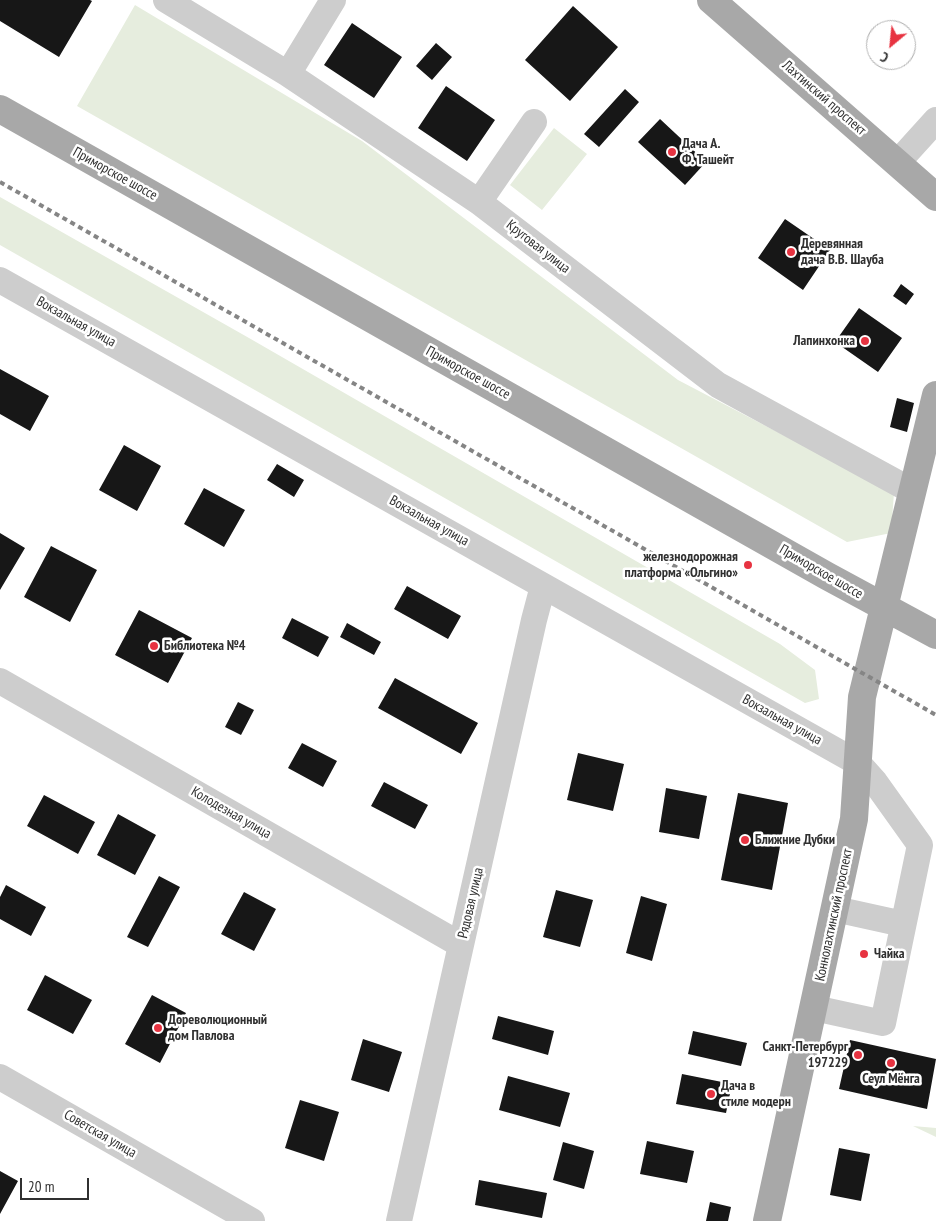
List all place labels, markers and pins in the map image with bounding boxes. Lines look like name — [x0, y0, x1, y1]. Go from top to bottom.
place label: Дача А. Ф. Ташейт — [682, 136, 734, 168]
marker: Дача А. Ф. Ташейт — [666, 146, 678, 158]
place label: Деревянная дача В.В. Шауба — [801, 236, 884, 268]
marker: Деревянная дача В.В. Шауба — [785, 246, 797, 258]
place label: Лапинхонка — [793, 333, 855, 349]
marker: Лапинхонка — [859, 335, 871, 347]
place label: железнодорожная платформа «Ольгино» — [625, 549, 738, 582]
marker: железнодорожная платформа «Ольгино» — [742, 559, 754, 571]
place label: Библиотека №4 — [164, 638, 246, 654]
marker: Библиотека №4 — [148, 640, 160, 652]
place label: Ближние Дубки — [755, 832, 835, 848]
marker: Ближние Дубки — [739, 834, 751, 846]
place label: Чайка — [874, 946, 905, 962]
marker: Чайка — [858, 948, 870, 960]
place label: Дореволюционный дом Павлова — [168, 1012, 267, 1044]
marker: Дореволюционный дом Павлова — [152, 1022, 164, 1034]
place label: Санкт-Петербург 197229 — [762, 1039, 848, 1072]
marker: Санкт-Петербург 197229 — [852, 1049, 864, 1061]
marker: Сеул Мёнга — [885, 1057, 897, 1069]
place label: Сеул Мёнга — [862, 1071, 920, 1087]
place label: Дача в стиле модерн — [721, 1078, 791, 1110]
marker: Дача в стиле модерн — [705, 1088, 717, 1100]

